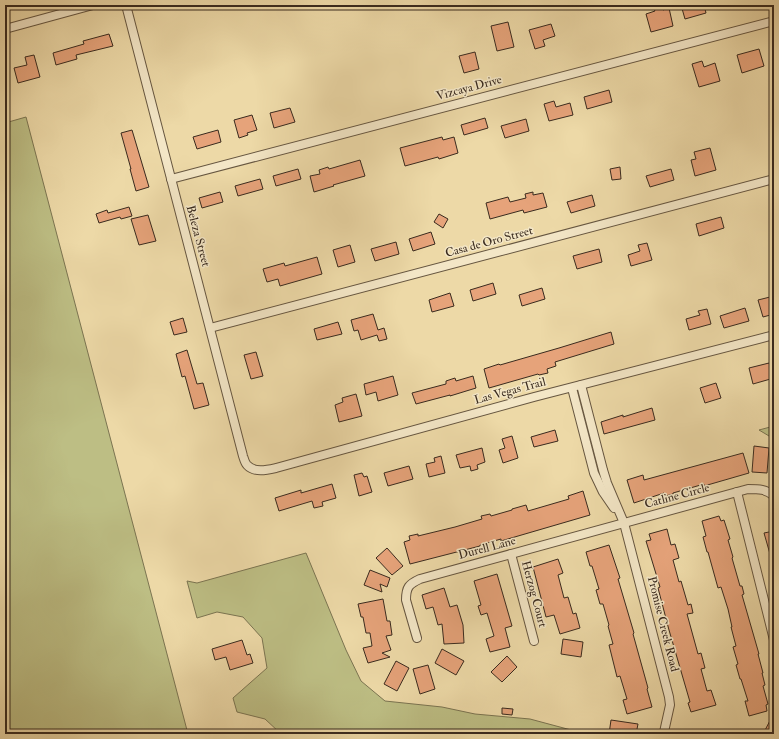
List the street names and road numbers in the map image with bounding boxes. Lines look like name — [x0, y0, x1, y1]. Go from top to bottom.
street label: Vizcaya Drive — [435, 72, 503, 104]
street label: Beleza Street — [183, 204, 213, 269]
street label: Casa de Oro Street — [444, 223, 535, 261]
street label: Las Vegas Trail — [473, 374, 547, 408]
street label: Catline Circle — [643, 480, 711, 512]
street label: Durell Lane — [457, 533, 517, 563]
street label: Herzog Court — [518, 559, 550, 629]
street label: Promise Creek Road — [644, 575, 682, 673]

